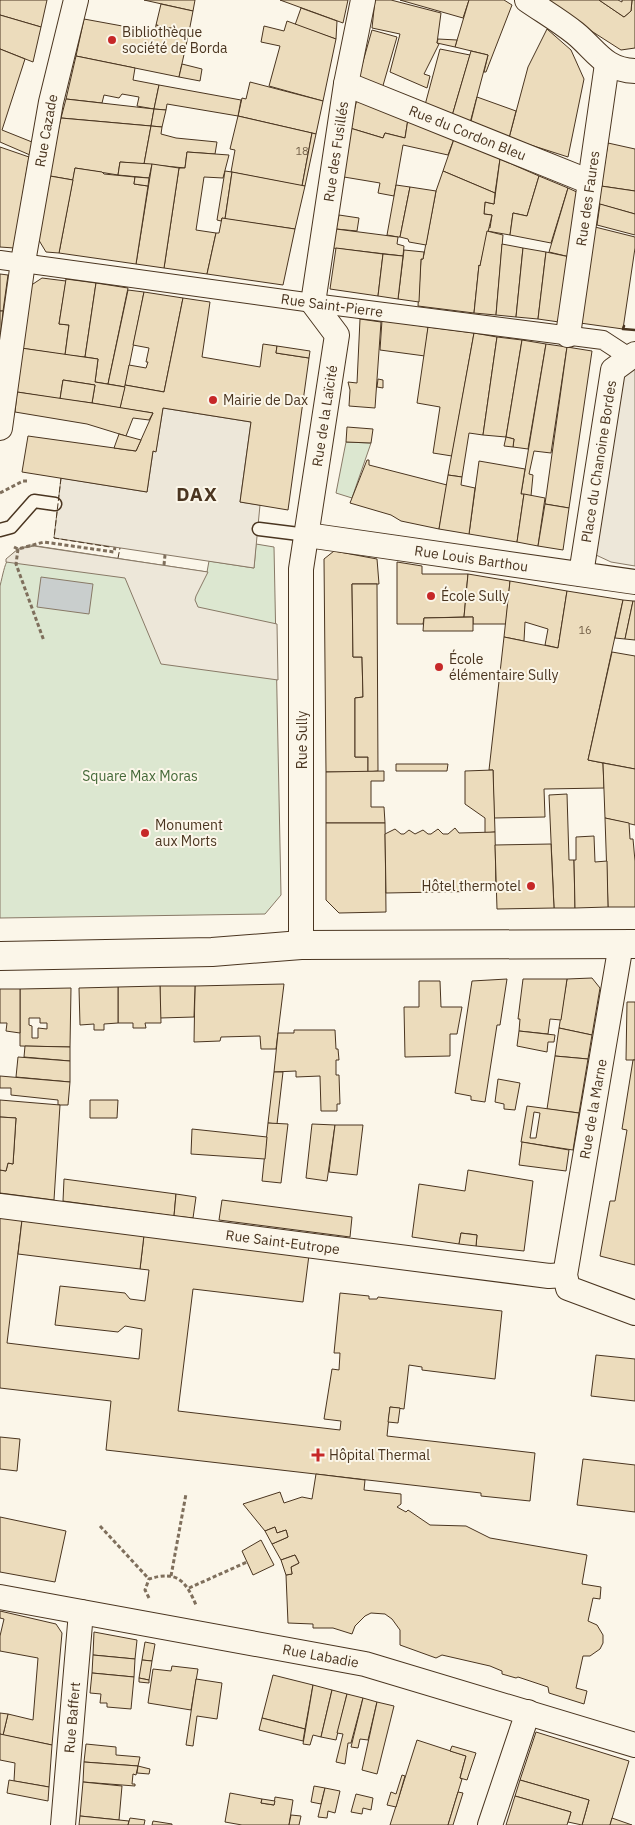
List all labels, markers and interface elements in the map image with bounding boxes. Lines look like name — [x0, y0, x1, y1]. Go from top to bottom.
place label: Bibliothèque société de Borda — [122, 23, 228, 57]
marker: Bibliothèque société de Borda — [106, 34, 118, 46]
street label: Rue Cazade — [31, 92, 62, 169]
street label: Rue des Fusillés — [319, 100, 352, 203]
street label: Rue du Cordon Bleu — [406, 101, 529, 164]
house number: 18 — [295, 144, 309, 158]
street label: Rue des Faures — [572, 149, 603, 247]
street label: Rue Saint-Pierre — [280, 290, 384, 321]
street label: Rue de la Laïcité — [308, 363, 341, 468]
street label: Place du Chanoine Bordes — [577, 379, 620, 544]
place label: Mairie de Dax — [223, 391, 308, 409]
marker: Mairie de Dax — [207, 394, 219, 406]
district label: DAX — [176, 482, 218, 506]
street label: Rue Louis Barthou — [413, 541, 529, 576]
place label: École Sully — [441, 586, 509, 605]
marker: École Sully — [425, 590, 437, 602]
house number: 16 — [578, 623, 592, 637]
place label: École élémentaire Sully — [449, 649, 558, 684]
marker: École élémentaire Sully — [433, 661, 445, 673]
street label: Rue Sully — [293, 711, 311, 769]
park label: Square Max Moras — [82, 767, 198, 785]
place label: Monument aux Morts — [155, 816, 223, 850]
marker: Monument aux Morts — [139, 827, 151, 839]
place label: Hôtel thermotel — [422, 877, 521, 895]
marker: Hôtel thermotel — [525, 880, 537, 892]
street label: Rue de la Marne — [575, 1057, 611, 1160]
street label: Rue Saint-Eutrope — [225, 1226, 341, 1258]
place label: Hôpital Thermal — [329, 1446, 430, 1464]
marker: Hôpital Thermal — [311, 1448, 325, 1462]
street label: Rue Labadie — [281, 1640, 361, 1672]
street label: Rue Baffert — [60, 1681, 84, 1754]

